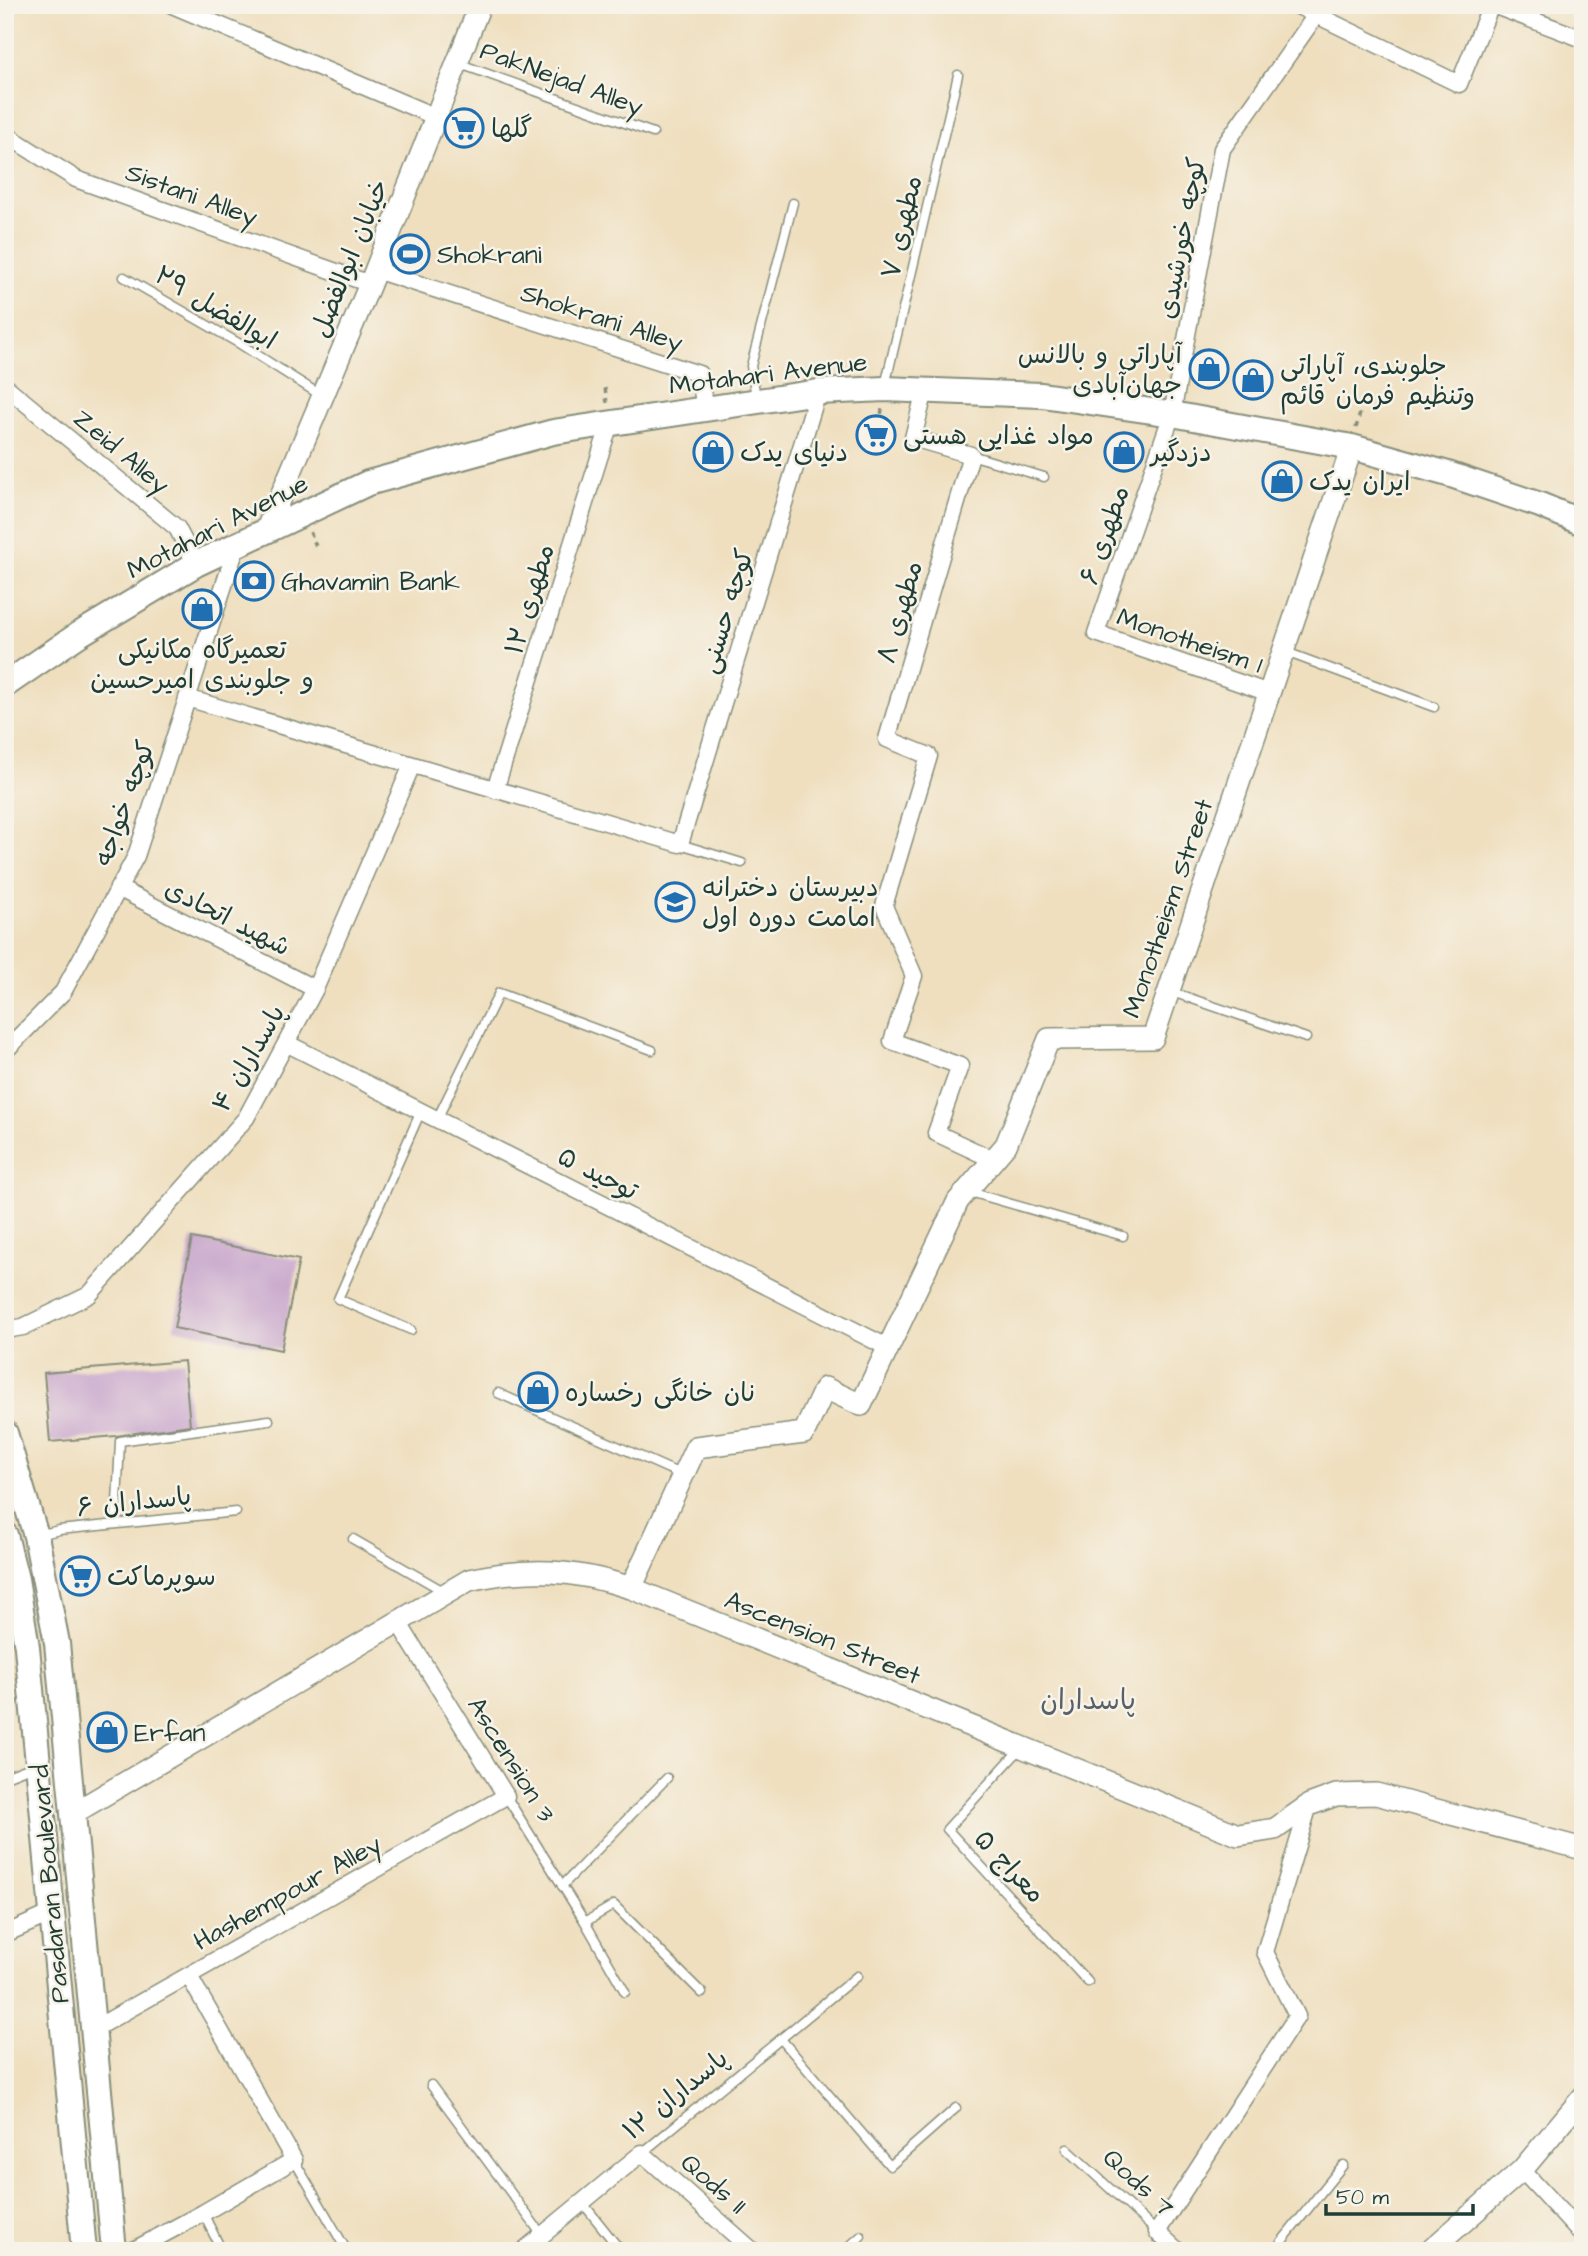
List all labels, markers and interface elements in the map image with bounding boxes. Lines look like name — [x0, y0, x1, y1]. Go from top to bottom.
street label: PakNejad Alley — [475, 33, 648, 127]
supermarket icon: گلها — [443, 107, 485, 149]
place label: گلها — [491, 111, 532, 147]
street label: Sistani Alley — [120, 154, 263, 237]
street label: کوچه خورشیدی — [1149, 154, 1215, 322]
street label: مطهری ۷ — [873, 172, 931, 282]
street label: خیابان ابوالفضل — [302, 174, 398, 343]
sports icon: Shokrani — [389, 233, 431, 275]
place label: Shokrani — [437, 237, 542, 273]
street label: ابوالفضل ۲۹ — [148, 257, 283, 359]
street label: Shokrani Alley — [515, 275, 687, 363]
place label: آپاراتی و بالانس جهان‌آبادی — [1018, 337, 1184, 403]
street label: Motahari Avenue — [667, 344, 869, 404]
shop icon: آپاراتی و بالانس جهان‌آبادی — [1188, 348, 1230, 390]
place label: جلوبندی، آپاراتی وتنظیم فرمان قائم — [1280, 348, 1475, 415]
shop icon: جلوبندی، آپاراتی وتنظیم فرمان قائم — [1232, 359, 1274, 401]
street label: Zeid Alley — [64, 401, 177, 504]
supermarket icon: مواد غذایی هستی — [855, 414, 897, 456]
place label: مواد غذایی هستی — [903, 418, 1094, 454]
shop icon: دنیای یدک — [692, 431, 734, 473]
shop icon: دزدگیر — [1103, 431, 1145, 473]
place label: دنیای یدک — [740, 435, 848, 471]
place label: دزدگیر — [1149, 435, 1212, 471]
shop icon: ایران یدک — [1261, 460, 1303, 502]
place label: ایران یدک — [1309, 464, 1410, 500]
street label: Motahari Avenue — [121, 466, 314, 588]
street label: مطهری ۶ — [1071, 481, 1139, 590]
street label: مطهری ۱۲ — [496, 540, 564, 659]
street label: کوچه حسنی — [691, 545, 763, 678]
street label: مطهری ۸ — [868, 557, 932, 668]
bank icon: Ghavamin Bank — [233, 560, 275, 602]
place label: Ghavamin Bank — [281, 564, 460, 600]
shop icon: تعمیرگاه مکانیکی و جلوبندی امیرحسین — [181, 588, 223, 630]
street label: Monotheism 1 — [1112, 599, 1267, 683]
place label: تعمیرگاه مکانیکی و جلوبندی امیرحسین — [90, 632, 314, 698]
street label: کوچه خواجه — [86, 736, 164, 871]
street label: Monotheism Street — [1114, 794, 1222, 1022]
place label: دبیرستان دخترانه امامت دوره اول — [702, 870, 879, 936]
street label: شهید اتحادی — [159, 871, 297, 965]
school or university icon: دبیرستان دخترانه امامت دوره اول — [654, 881, 696, 923]
street label: پاسداران ۴ — [204, 998, 294, 1119]
street label: توحید ۵ — [551, 1138, 644, 1210]
shop icon: نان خانگی رخساره — [517, 1371, 559, 1413]
place label: نان خانگی رخساره — [565, 1375, 755, 1411]
street label: پاسداران ۶ — [75, 1478, 193, 1526]
supermarket icon: سوپرماکت — [59, 1555, 101, 1597]
place label: سوپرماکت — [107, 1559, 216, 1595]
street label: Ascension Street — [719, 1582, 926, 1694]
district label: پاسداران — [1040, 1681, 1136, 1720]
street label: Ascension 3 — [458, 1690, 564, 1829]
shop icon: Erfan — [86, 1711, 128, 1753]
place label: Erfan — [134, 1715, 205, 1751]
street label: Pasdaran Boulevard — [22, 1763, 78, 2005]
street label: معراج ۵ — [966, 1822, 1053, 1912]
street label: Hashempour Alley — [187, 1826, 389, 1961]
street label: پاسداران ۱۲ — [615, 2041, 736, 2149]
street label: Qods 7 — [1095, 2140, 1182, 2225]
street label: Qods 11 — [673, 2145, 754, 2222]
scale bar — [1326, 2172, 1472, 2216]
text: 50 m — [1336, 2183, 1390, 2212]

